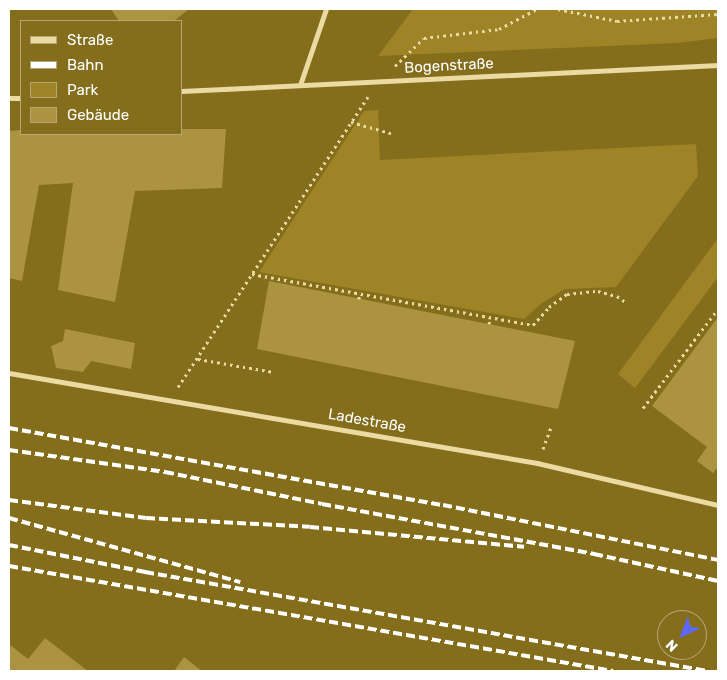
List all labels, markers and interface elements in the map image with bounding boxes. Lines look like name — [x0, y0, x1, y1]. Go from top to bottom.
legend — [20, 20, 182, 135]
text: Straße — [67, 31, 113, 49]
street label: Bogenstraße — [404, 55, 494, 77]
text: Bahn — [67, 56, 104, 74]
text: Park — [67, 81, 98, 99]
text: Gebäude — [67, 106, 129, 124]
street label: Ladestraße — [327, 405, 407, 437]
north arrow — [657, 610, 707, 660]
text: N — [662, 636, 681, 655]

